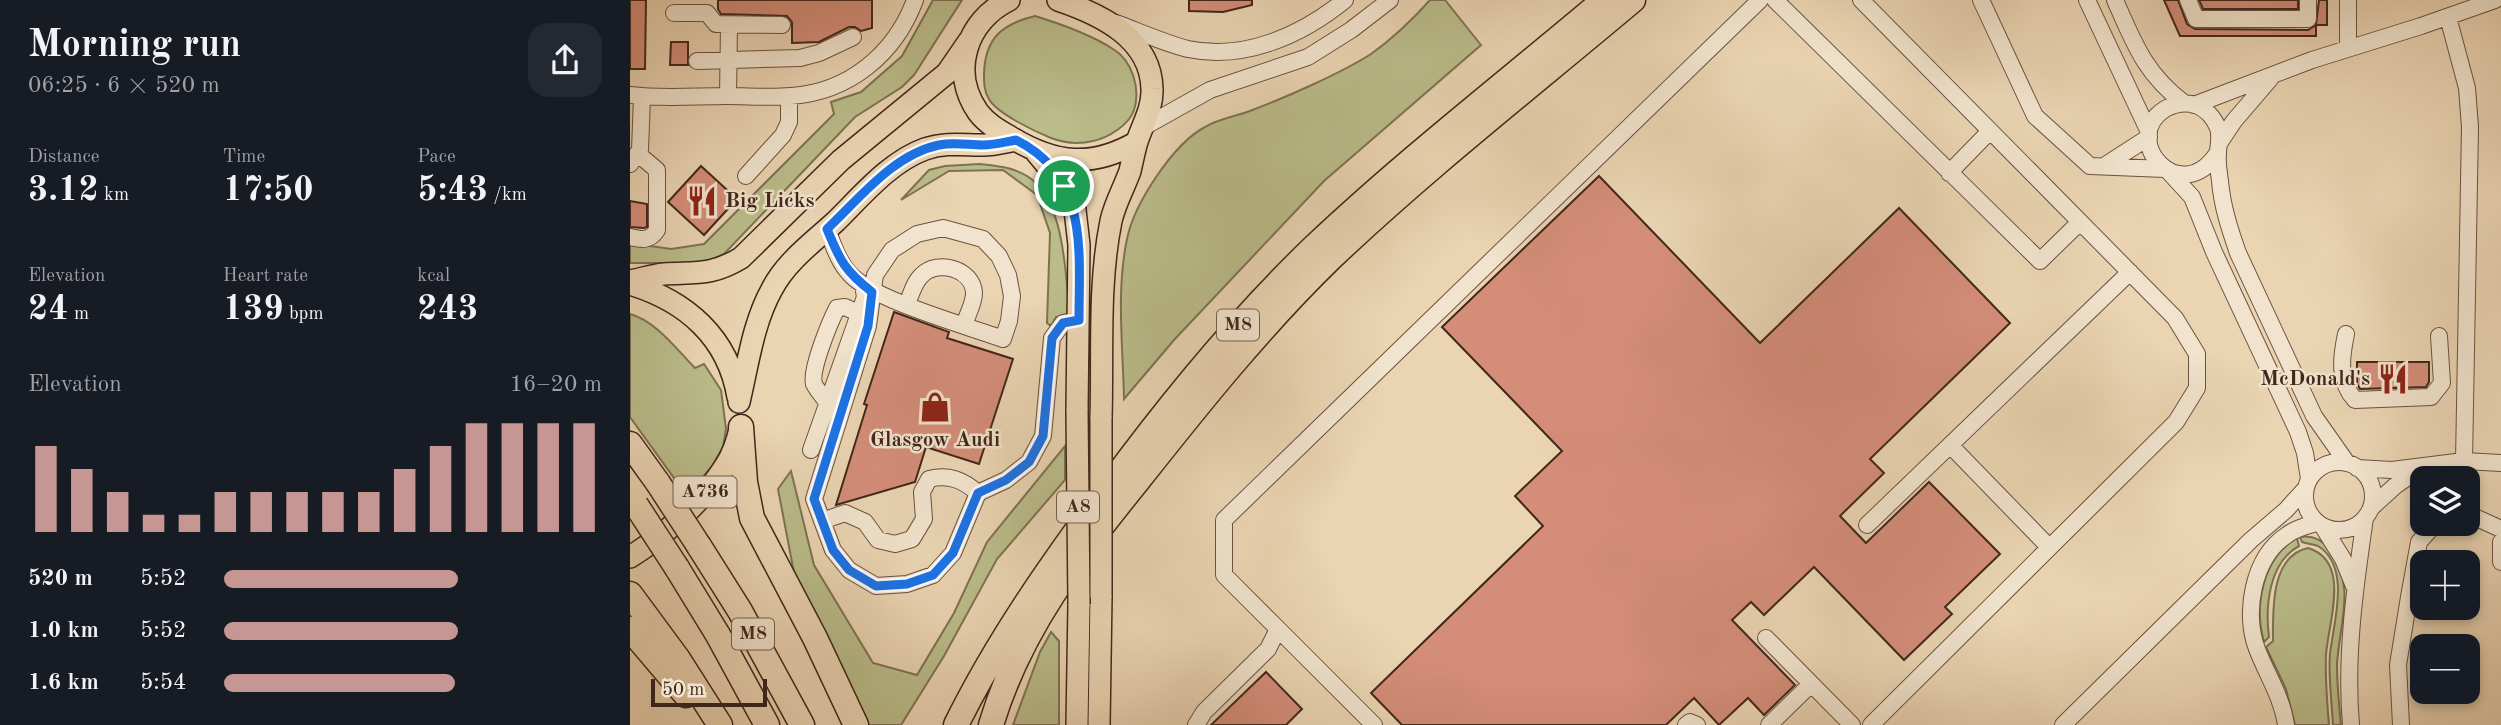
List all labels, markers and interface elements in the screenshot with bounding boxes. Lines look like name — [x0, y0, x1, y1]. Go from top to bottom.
button: share — [528, 23, 602, 97]
text: Morning run — [28, 27, 241, 65]
text: 06:25 · 6 × 520 m — [28, 74, 220, 97]
text: Distance — [28, 148, 100, 167]
text: Time — [223, 148, 265, 167]
text: Pace — [417, 148, 456, 167]
pin — [1034, 156, 1094, 216]
icon: arrive — [1045, 167, 1083, 205]
text: 3.12 — [28, 173, 99, 208]
text: 17:50 — [223, 173, 314, 208]
text: 5:43 — [417, 173, 488, 208]
restaurant icon: Big Licks — [685, 184, 719, 218]
text: km — [99, 186, 129, 205]
text: /km — [488, 186, 527, 205]
place label: Big Licks — [725, 191, 815, 212]
text: Elevation — [28, 267, 105, 286]
text: Heart rate — [223, 267, 308, 286]
text: kcal — [417, 267, 450, 286]
text: 24 — [28, 292, 69, 327]
text: 139 — [223, 292, 284, 327]
text: 243 — [417, 292, 478, 327]
text: m — [69, 305, 89, 324]
text: bpm — [284, 305, 324, 324]
road number: M8 — [1217, 310, 1259, 340]
restaurant icon: McDonald's — [2376, 362, 2410, 396]
place label: McDonald's — [2260, 369, 2370, 390]
text: Elevation — [28, 373, 122, 396]
text: 16–20 m — [510, 373, 602, 396]
shop icon: Glasgow Audi — [918, 390, 952, 424]
place label: Glasgow Audi — [870, 430, 1000, 451]
map controls — [2410, 466, 2480, 704]
button: layers — [2410, 466, 2480, 536]
road number: A736 — [673, 477, 736, 508]
road number: A8 — [1057, 492, 1099, 522]
button: + — [2410, 550, 2480, 620]
text: 520 m — [28, 567, 93, 590]
text: 5:52 — [140, 567, 186, 590]
road number: M8 — [732, 618, 774, 650]
text: 1.0 km — [28, 619, 99, 642]
text: 5:52 — [140, 619, 186, 642]
button: − — [2410, 634, 2480, 704]
text: 1.6 km — [28, 671, 99, 694]
text: 5:54 — [140, 671, 186, 694]
scale bar — [651, 676, 766, 708]
text: 50 m — [662, 681, 704, 700]

